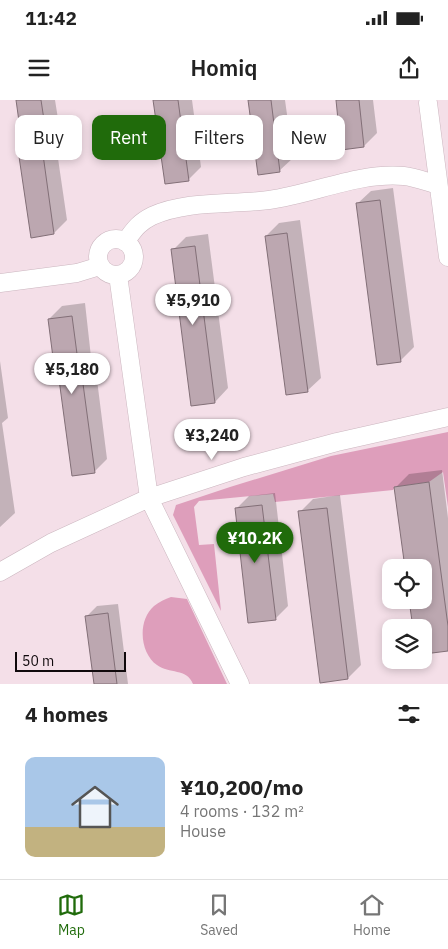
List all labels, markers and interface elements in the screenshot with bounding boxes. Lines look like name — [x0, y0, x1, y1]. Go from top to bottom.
text: 11:42 — [25, 6, 77, 30]
text: Homiq — [191, 53, 258, 82]
icon: menu — [25, 54, 53, 82]
icon: share — [395, 54, 423, 82]
chip: Buy — [15, 115, 82, 160]
chip: Rent — [92, 115, 166, 160]
chip: Filters — [176, 115, 263, 160]
chip: New — [273, 115, 345, 160]
pin: ¥5,910 — [152, 284, 234, 326]
text: ¥5,910 — [166, 290, 220, 310]
pin: ¥5,180 — [31, 352, 113, 395]
text: ¥5,180 — [45, 359, 99, 379]
pin: ¥3,240 — [171, 418, 253, 461]
text: ¥3,240 — [185, 425, 239, 445]
pin: ¥10.2K — [214, 522, 296, 564]
text: ¥10.2K — [227, 528, 283, 548]
map controls — [382, 559, 432, 669]
button: locate — [382, 559, 432, 609]
button: layers — [382, 619, 432, 669]
scale bar — [15, 649, 126, 672]
text: 50 m — [22, 652, 54, 670]
text: 4 homes — [25, 700, 108, 728]
icon: filters — [395, 700, 423, 728]
text: ¥10,200/mo — [180, 773, 303, 801]
icon: home — [65, 777, 125, 837]
text: 4 rooms · 132 m² — [180, 801, 304, 821]
text: House — [180, 821, 226, 841]
tab: Map — [57, 891, 85, 939]
tab: Saved — [200, 891, 238, 939]
tab: Home — [353, 891, 391, 939]

